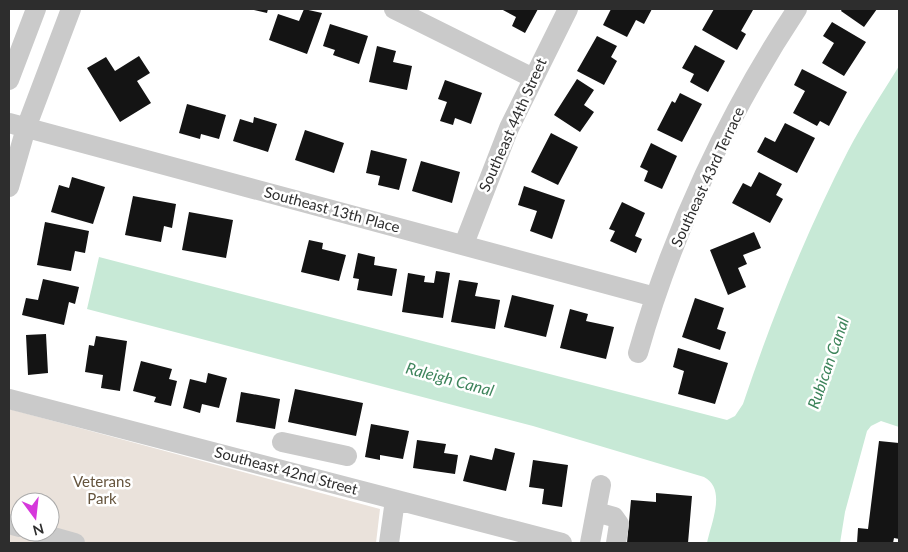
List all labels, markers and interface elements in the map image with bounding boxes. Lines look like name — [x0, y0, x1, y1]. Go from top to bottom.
street label: Southeast 44th Street — [475, 54, 550, 194]
street label: Southeast 43rd Terrace — [667, 104, 747, 249]
street label: Southeast 13th Place — [262, 182, 402, 236]
water label: Rubican Canal — [803, 314, 852, 411]
water label: Raleigh Canal — [404, 358, 497, 399]
street label: Southeast 42nd Street — [213, 442, 360, 498]
park label: Veterans Park — [73, 472, 131, 507]
north arrow — [10, 492, 60, 542]
text: N — [31, 520, 46, 540]

